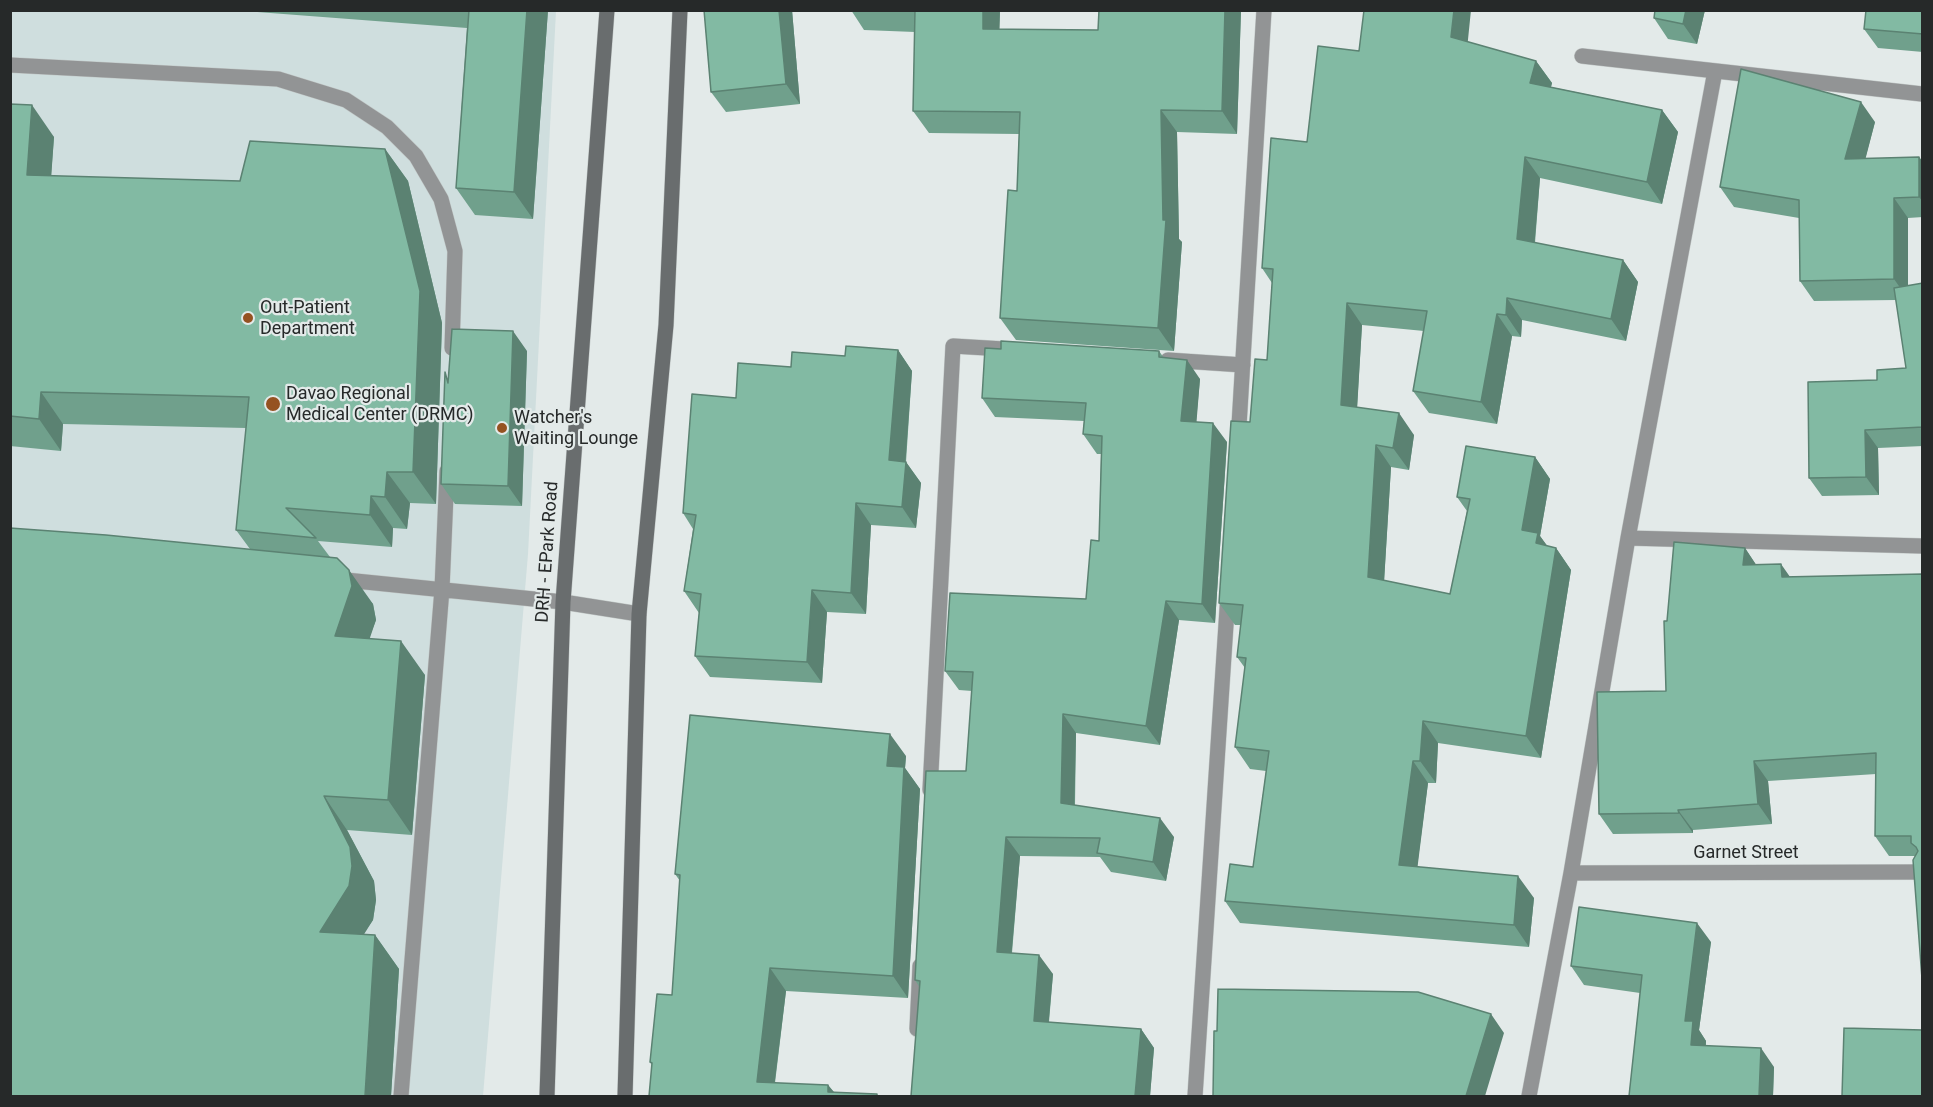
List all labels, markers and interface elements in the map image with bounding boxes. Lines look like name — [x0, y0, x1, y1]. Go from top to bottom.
place label: Out-Patient Department — [260, 297, 355, 340]
marker: Out-Patient Department — [241, 311, 255, 325]
place label: Davao Regional Medical Center (DRMC) — [286, 383, 474, 426]
marker: Davao Regional Medical Center (DRMC) — [264, 395, 282, 413]
place label: Watcher's Waiting Lounge — [514, 407, 638, 450]
marker: Watcher's Waiting Lounge — [495, 421, 509, 435]
street label: DRH - EPark Road — [532, 480, 564, 624]
street label: Garnet Street — [1693, 842, 1799, 864]

